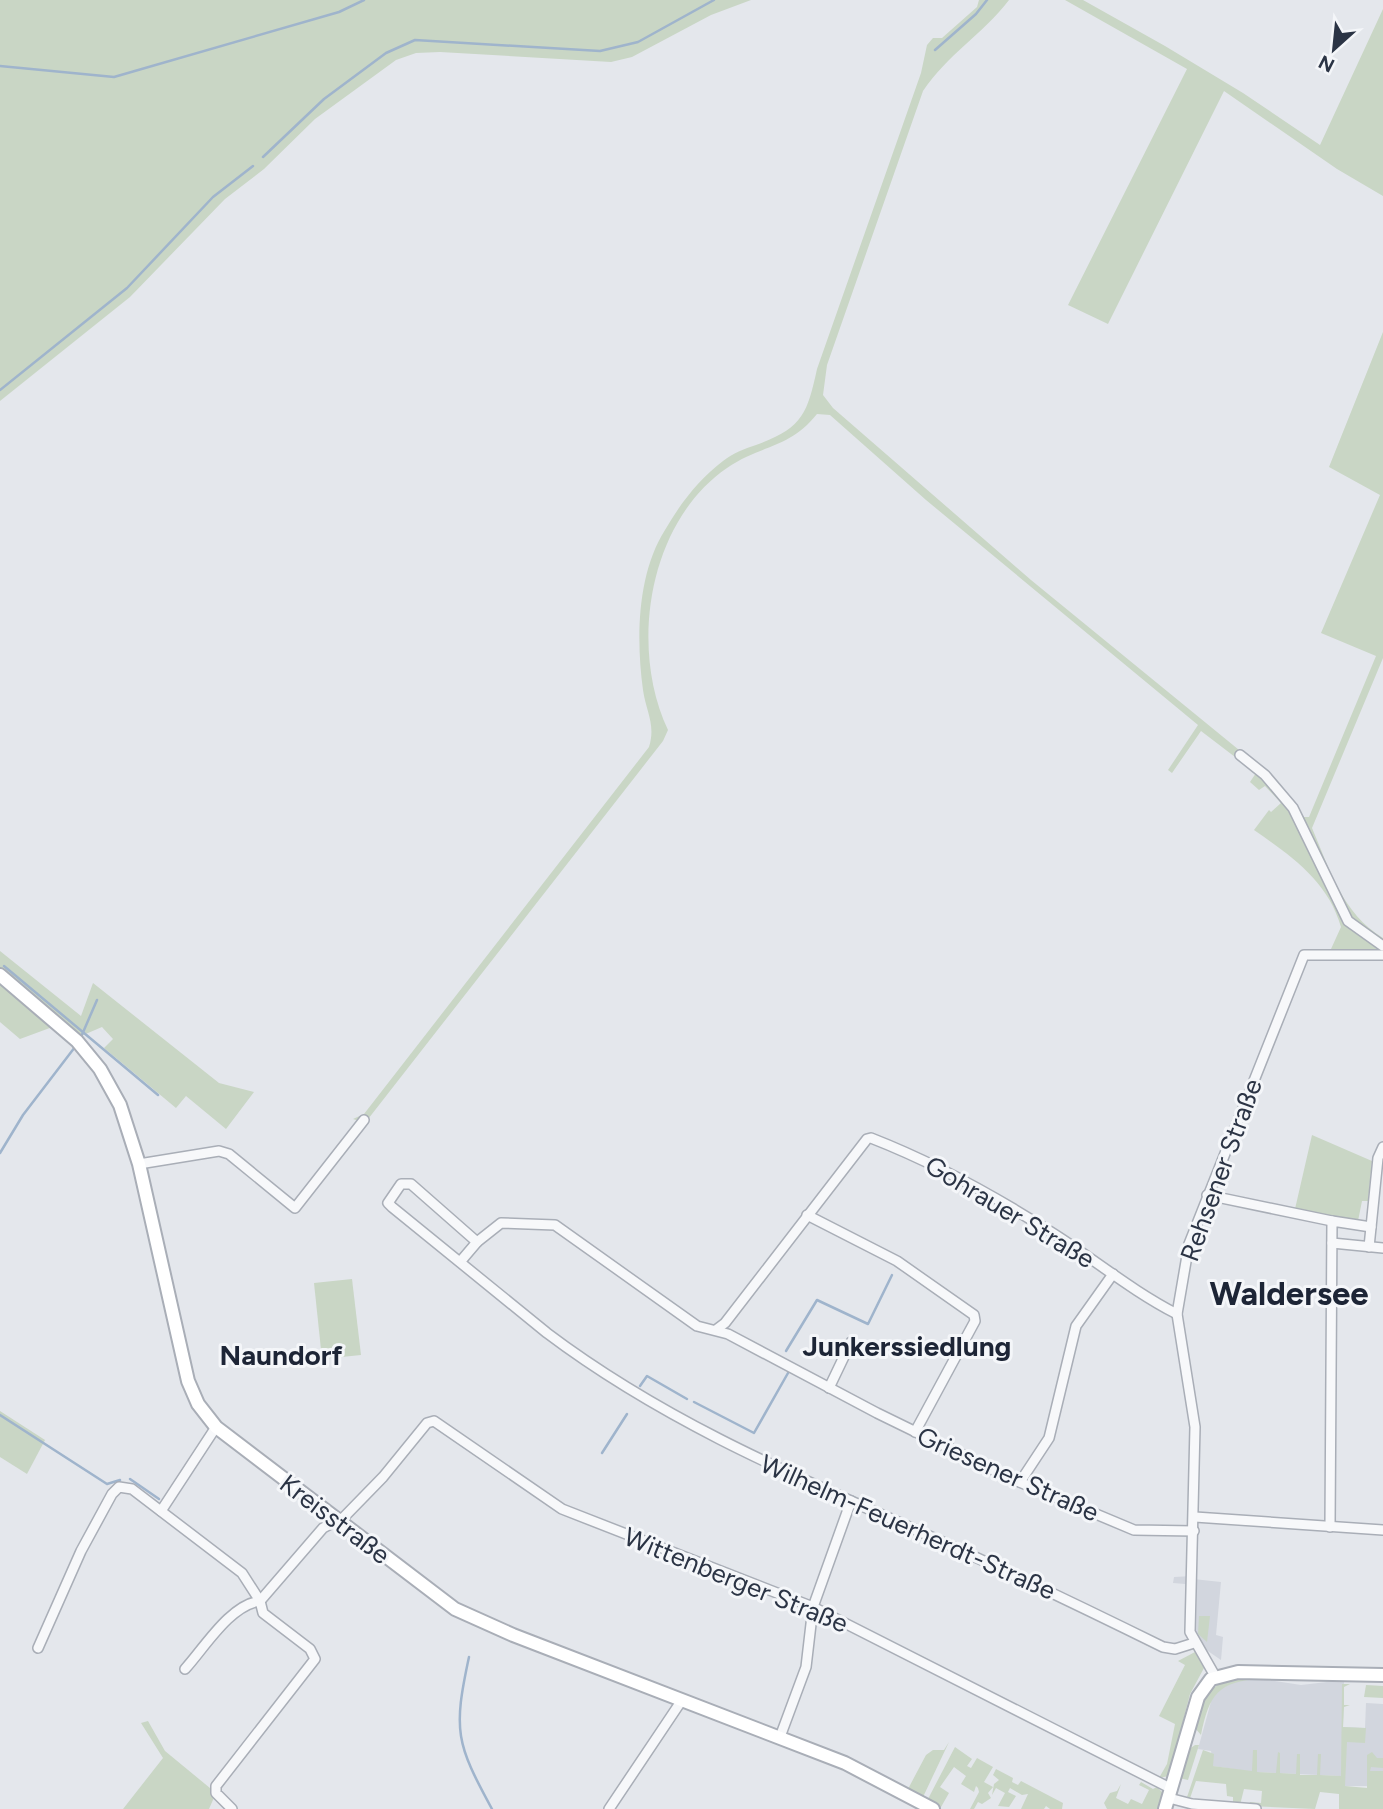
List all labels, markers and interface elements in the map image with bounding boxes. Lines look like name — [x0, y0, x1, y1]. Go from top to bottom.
north arrow — [1299, 14, 1369, 84]
text: N — [1315, 50, 1338, 77]
street label: Rehsener Straße — [1173, 1074, 1269, 1266]
street label: Gohrauer Straße — [919, 1149, 1101, 1275]
district label: Waldersee — [1209, 1274, 1369, 1313]
district label: Junkerssiedlung — [803, 1329, 1011, 1363]
district label: Naundorf — [220, 1338, 343, 1372]
street label: Griesener Straße — [912, 1420, 1104, 1528]
street label: Wilhelm-Feuerherdt-Straße — [755, 1447, 1061, 1607]
street label: Kreisstraße — [274, 1467, 396, 1571]
street label: Wittenberger Straße — [619, 1520, 853, 1640]

